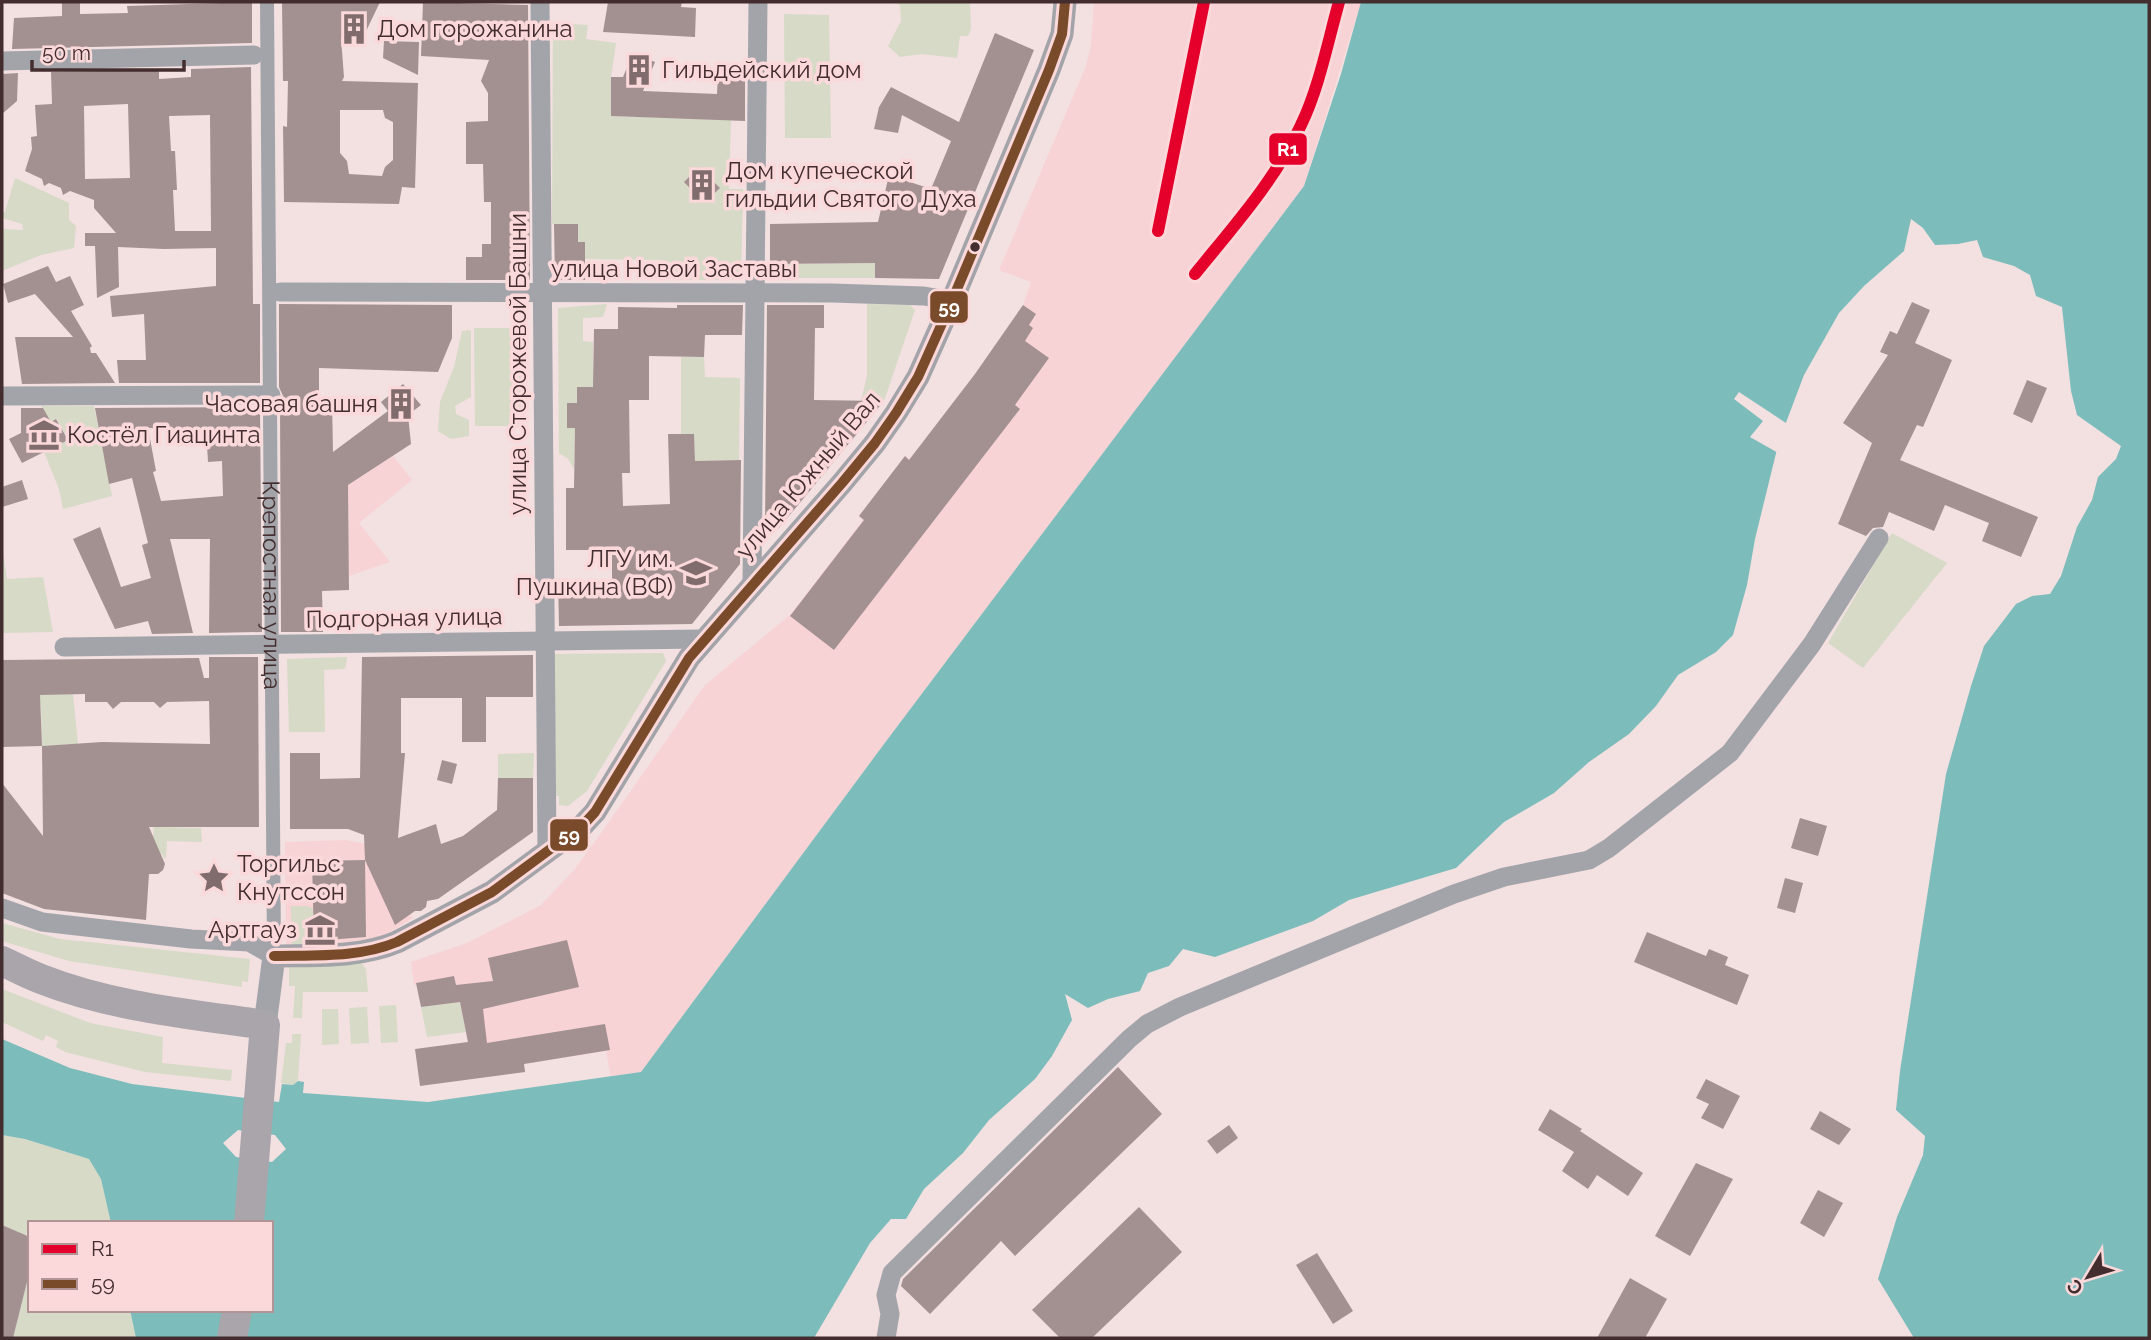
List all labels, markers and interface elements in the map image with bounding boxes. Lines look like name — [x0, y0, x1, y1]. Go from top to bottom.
building icon: Дом горожанина — [337, 12, 371, 46]
place label: Дом горожанина — [377, 14, 573, 43]
scale bar — [32, 28, 184, 72]
text: 50 m — [42, 40, 91, 65]
building icon: Гильдейский дом — [622, 53, 656, 87]
place label: Гильдейский дом — [662, 55, 862, 84]
line badge: R1 — [1268, 132, 1308, 166]
text: R1 — [1277, 138, 1299, 160]
place label: Дом купеческой гильдии Святого Духа — [725, 156, 977, 213]
building icon: Дом купеческой гильдии Святого Духа — [685, 168, 719, 202]
street label: улица Сторожевой Башни — [503, 213, 532, 515]
unlabelled marker — [968, 240, 982, 254]
street label: улица Новой Заставы — [551, 254, 797, 283]
line badge: 59 — [929, 290, 969, 324]
text: 59 — [938, 296, 960, 318]
street label: улица Южный Вал — [729, 385, 886, 564]
building icon: Часовая башня — [384, 387, 418, 421]
place label: Часовая башня — [204, 389, 378, 418]
museum icon: Костёл Гиацинта — [27, 418, 61, 452]
place label: Костёл Гиацинта — [67, 420, 261, 449]
street label: Крепостная улица — [257, 480, 287, 690]
place label: ЛГУ им. Пушкина (ВФ) — [516, 544, 673, 601]
school or university icon: ЛГУ им. Пушкина (ВФ) — [679, 556, 713, 590]
street label: Подгорная улица — [305, 601, 503, 634]
line badge: 59 — [549, 818, 589, 852]
text: 59 — [558, 824, 580, 846]
place label: Торгильс Кнутссон — [237, 849, 345, 906]
place icon: Торгильс Кнутссон — [197, 861, 231, 895]
museum icon: Артгауз — [303, 913, 337, 947]
place label: Артгауз — [208, 915, 297, 944]
legend — [28, 1221, 273, 1312]
text: R1 — [91, 1236, 114, 1261]
north arrow — [2053, 1242, 2123, 1312]
text: 59 — [91, 1271, 115, 1296]
text: С — [2062, 1276, 2087, 1299]

